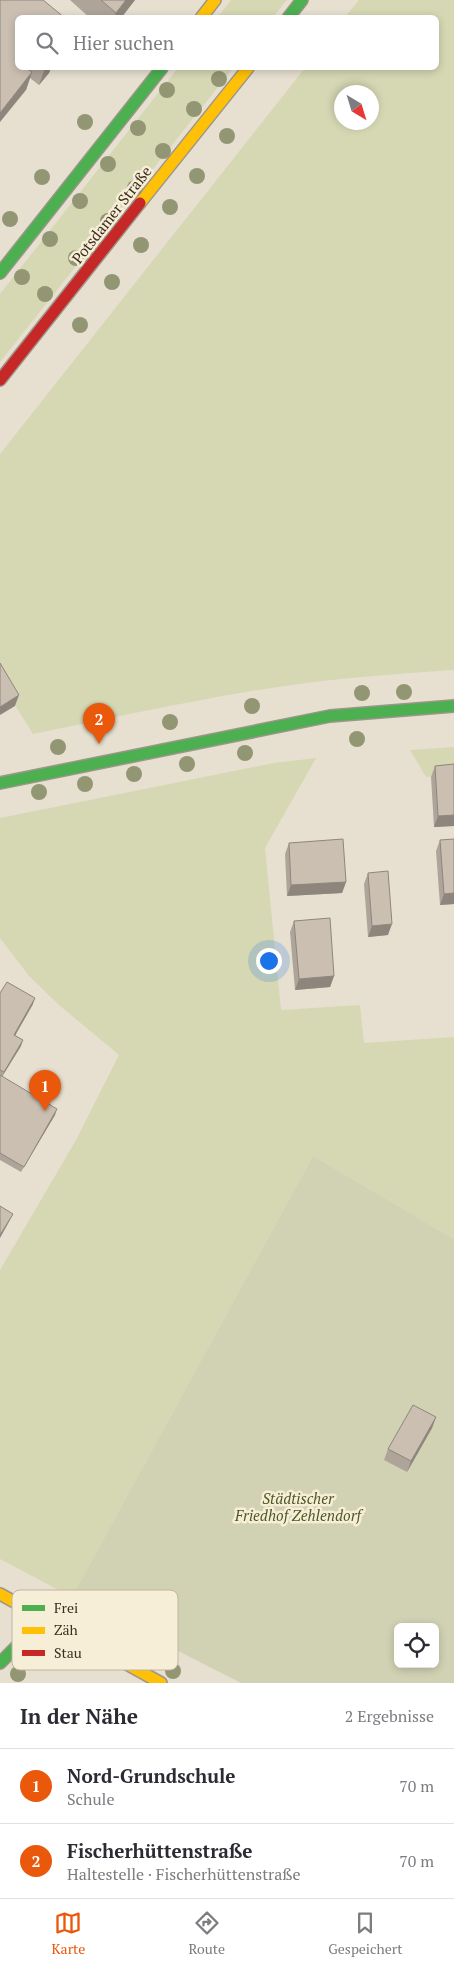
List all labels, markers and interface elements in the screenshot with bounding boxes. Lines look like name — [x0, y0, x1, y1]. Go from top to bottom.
search box — [15, 15, 439, 70]
icon: search — [33, 29, 61, 57]
text: Hier suchen — [73, 30, 174, 55]
north arrow — [334, 85, 379, 130]
street label: Potsdamer Straße — [67, 162, 156, 267]
pin: 2 — [83, 703, 115, 744]
your location — [256, 948, 282, 974]
pin: 1 — [29, 1070, 61, 1111]
park label: Städtischer Friedhof Zehlendorf — [234, 1488, 363, 1525]
legend — [12, 1590, 178, 1670]
text: Frei — [54, 1598, 78, 1617]
text: Zäh — [54, 1620, 78, 1639]
map controls — [394, 1623, 439, 1668]
button: locate — [394, 1623, 439, 1668]
text: Stau — [54, 1643, 82, 1662]
text: In der Nähe — [20, 1702, 138, 1730]
text: 2 Ergebnisse — [345, 1705, 434, 1727]
text: Nord-Grundschule — [67, 1763, 236, 1788]
text: 1 — [31, 1775, 41, 1797]
text: 70 m — [399, 1775, 434, 1797]
text: Schule — [67, 1788, 114, 1810]
text: Fischerhüttenstraße — [67, 1838, 252, 1863]
text: 2 — [31, 1850, 41, 1872]
text: 70 m — [399, 1850, 434, 1872]
text: Haltestelle · Fischerhüttenstraße — [67, 1863, 301, 1885]
tab: Karte — [52, 1909, 85, 1958]
tab: Route — [188, 1909, 225, 1958]
tab: Gespeichert — [328, 1909, 402, 1958]

